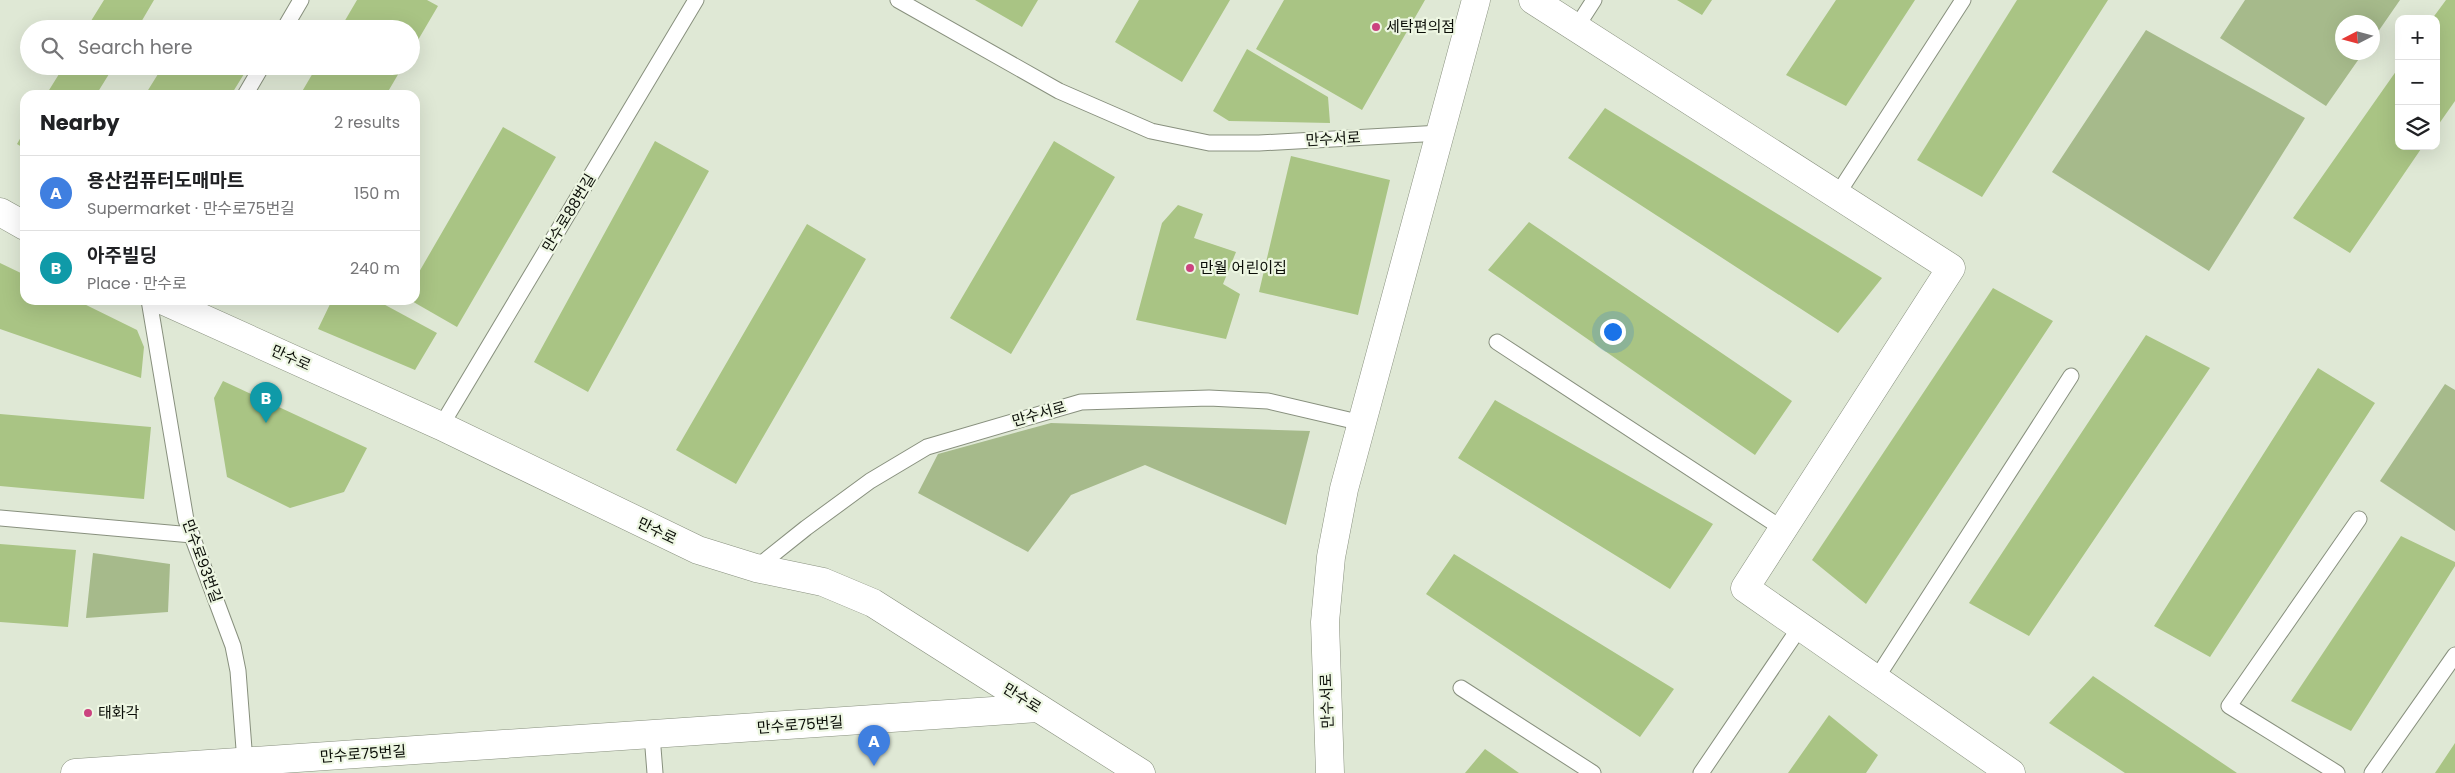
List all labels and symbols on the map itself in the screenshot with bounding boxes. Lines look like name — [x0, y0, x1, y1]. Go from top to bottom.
north arrow — [2335, 15, 2380, 60]
place label: 세탁편의점 — [1386, 16, 1455, 37]
marker: 세탁편의점 — [1370, 21, 1382, 33]
street label: 만수서로 — [1305, 127, 1361, 150]
street label: 만수로88번길 — [537, 170, 600, 256]
place label: 만월 어린이집 — [1200, 257, 1287, 278]
marker: 만월 어린이집 — [1184, 262, 1196, 274]
your location — [1600, 319, 1626, 345]
street label: 만수로 — [268, 340, 314, 376]
pin: B — [250, 382, 282, 423]
street label: 만수서로 — [1009, 396, 1068, 431]
street label: 만수로 — [634, 512, 680, 549]
street label: 만수로93번길 — [178, 516, 227, 605]
street label: 만수서로 — [1315, 673, 1338, 729]
street label: 만수로 — [999, 678, 1045, 717]
place label: 태화각 — [98, 702, 140, 723]
marker: 태화각 — [82, 707, 94, 719]
street label: 만수로75번길 — [756, 711, 844, 738]
pin: A — [858, 725, 890, 766]
street label: 만수로75번길 — [319, 740, 407, 767]

